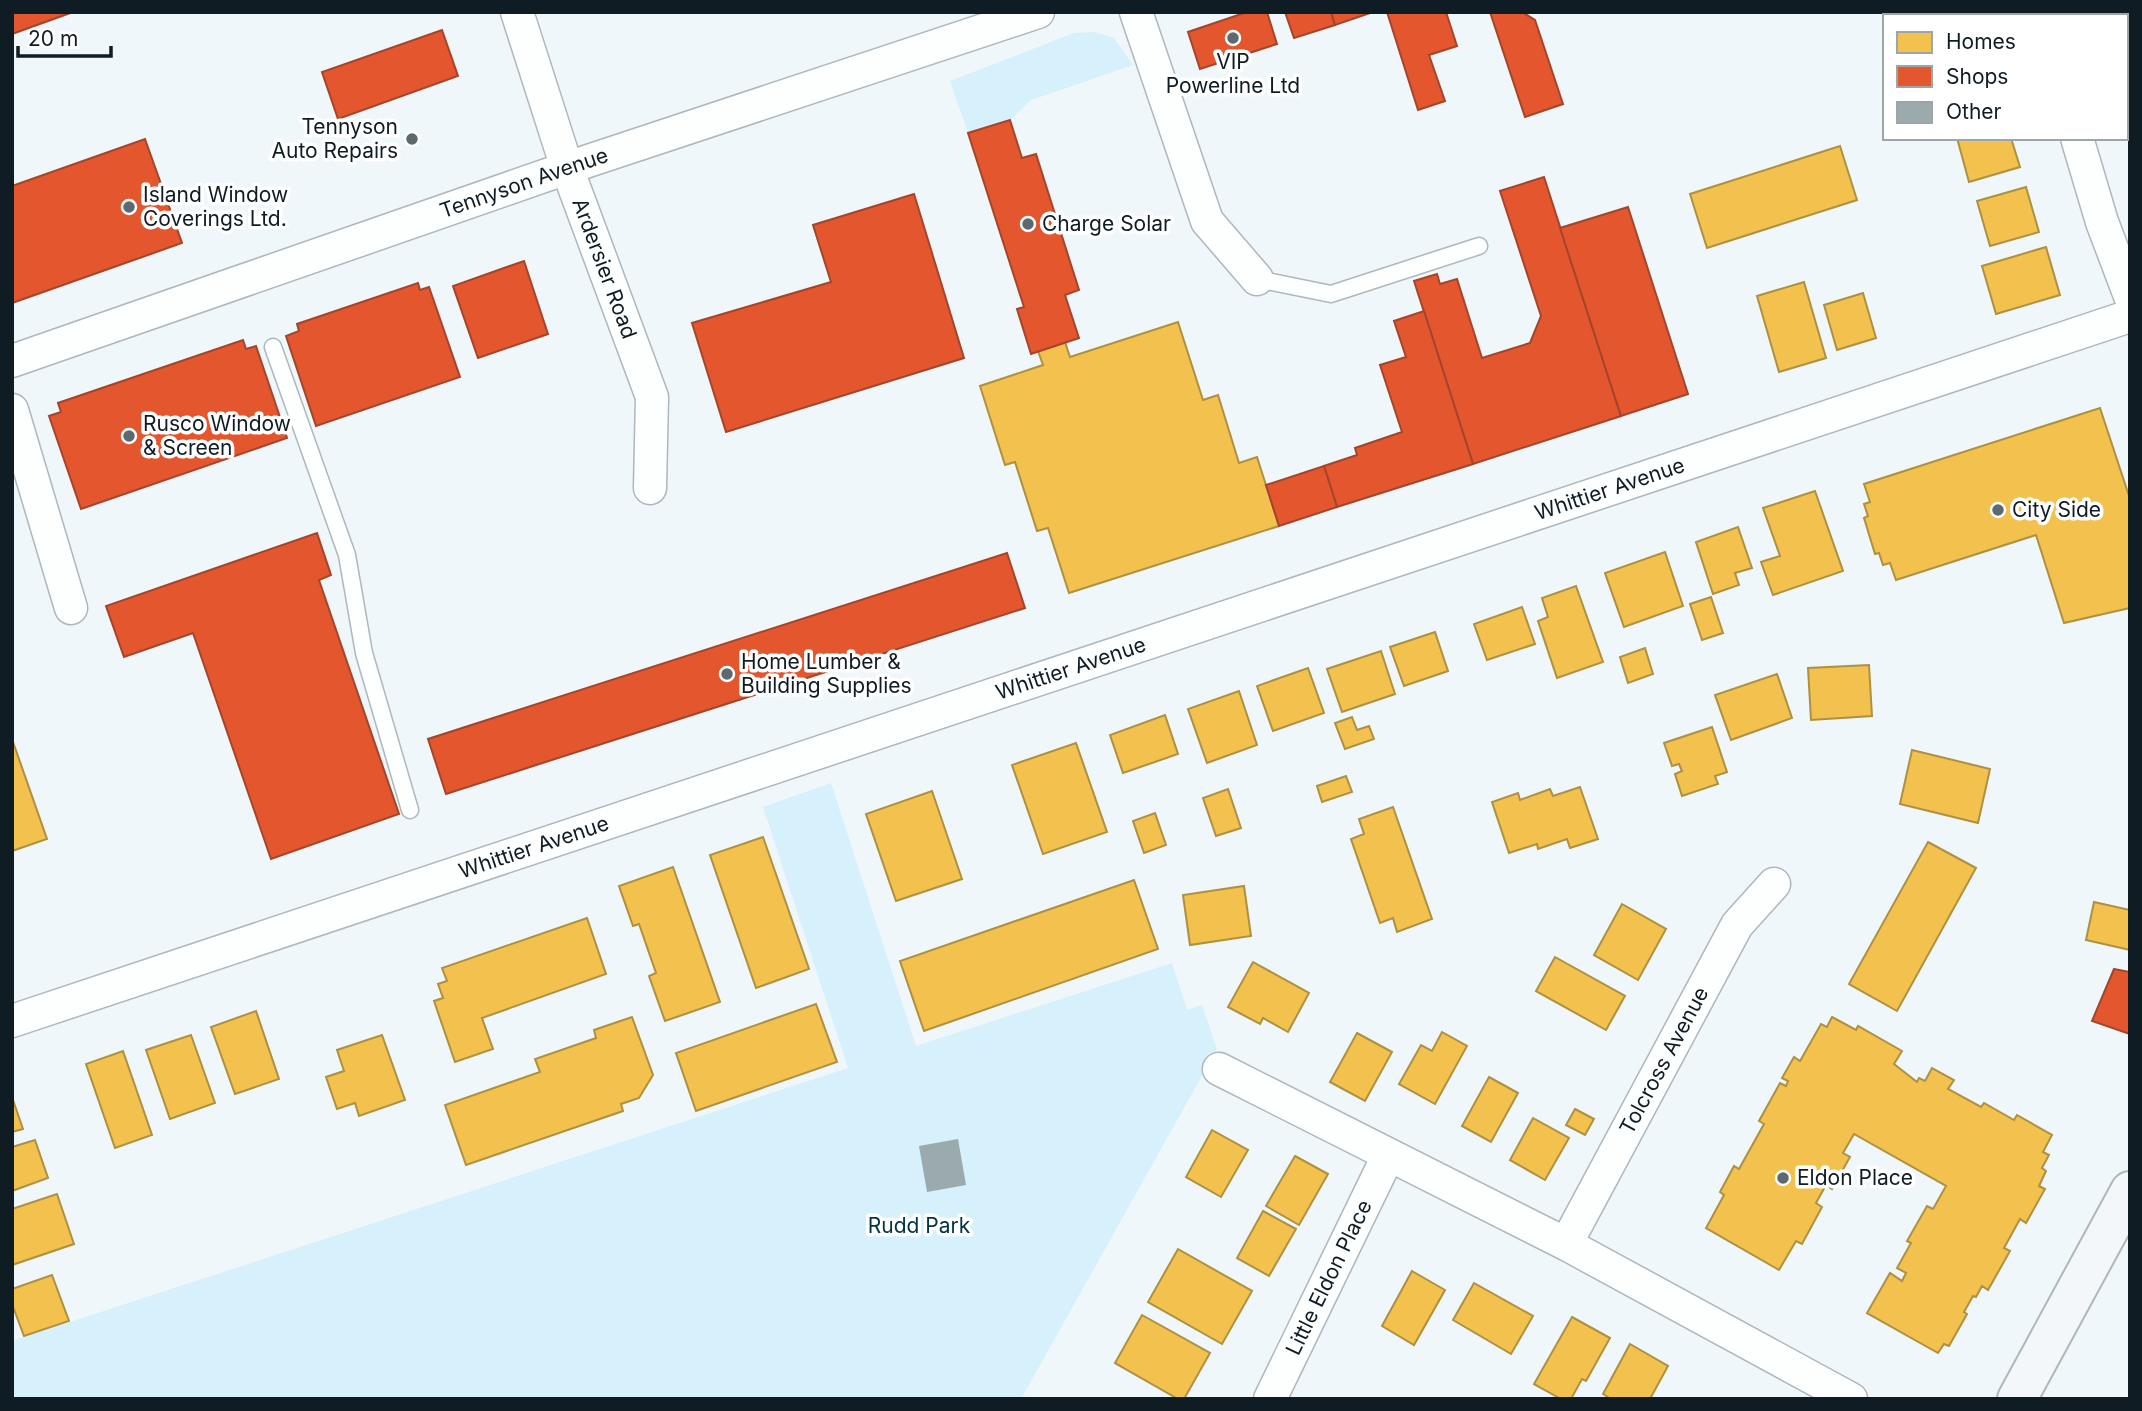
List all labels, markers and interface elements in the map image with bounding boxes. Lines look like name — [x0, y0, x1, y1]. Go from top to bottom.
scale bar — [18, 14, 110, 58]
legend — [1883, 14, 2128, 140]
text: 20 m — [28, 26, 78, 51]
text: Homes — [1946, 29, 2016, 54]
marker: VIP Powerline Ltd — [1225, 30, 1241, 46]
place label: VIP Powerline Ltd — [1166, 49, 1300, 98]
text: Shops — [1946, 64, 2008, 89]
text: Other — [1946, 99, 2002, 124]
place label: Tennyson Auto Repairs — [272, 114, 398, 163]
marker: Tennyson Auto Repairs — [404, 131, 420, 147]
street label: Tennyson Avenue — [436, 142, 611, 223]
place label: Island Window Coverings Ltd. — [143, 182, 288, 231]
street label: Ardersier Road — [567, 195, 642, 342]
marker: Island Window Coverings Ltd. — [121, 199, 137, 215]
place label: Charge Solar — [1042, 211, 1171, 236]
marker: Charge Solar — [1020, 216, 1036, 232]
place label: Rusco Window & Screen — [143, 411, 291, 460]
marker: Rusco Window & Screen — [121, 428, 137, 444]
street label: Whittier Avenue — [1531, 452, 1688, 525]
place label: City Side — [2012, 497, 2101, 522]
marker: City Side — [1990, 502, 2006, 518]
street label: Whittier Avenue — [993, 632, 1149, 705]
place label: Home Lumber & Building Supplies — [741, 649, 912, 698]
marker: Home Lumber & Building Supplies — [719, 666, 735, 682]
street label: Whittier Avenue — [456, 810, 612, 883]
street label: Tolcross Avenue — [1614, 982, 1714, 1138]
place label: Eldon Place — [1797, 1165, 1913, 1190]
marker: Eldon Place — [1775, 1170, 1791, 1186]
street label: Little Eldon Place — [1280, 1196, 1377, 1359]
park label: Rudd Park — [868, 1213, 971, 1238]

